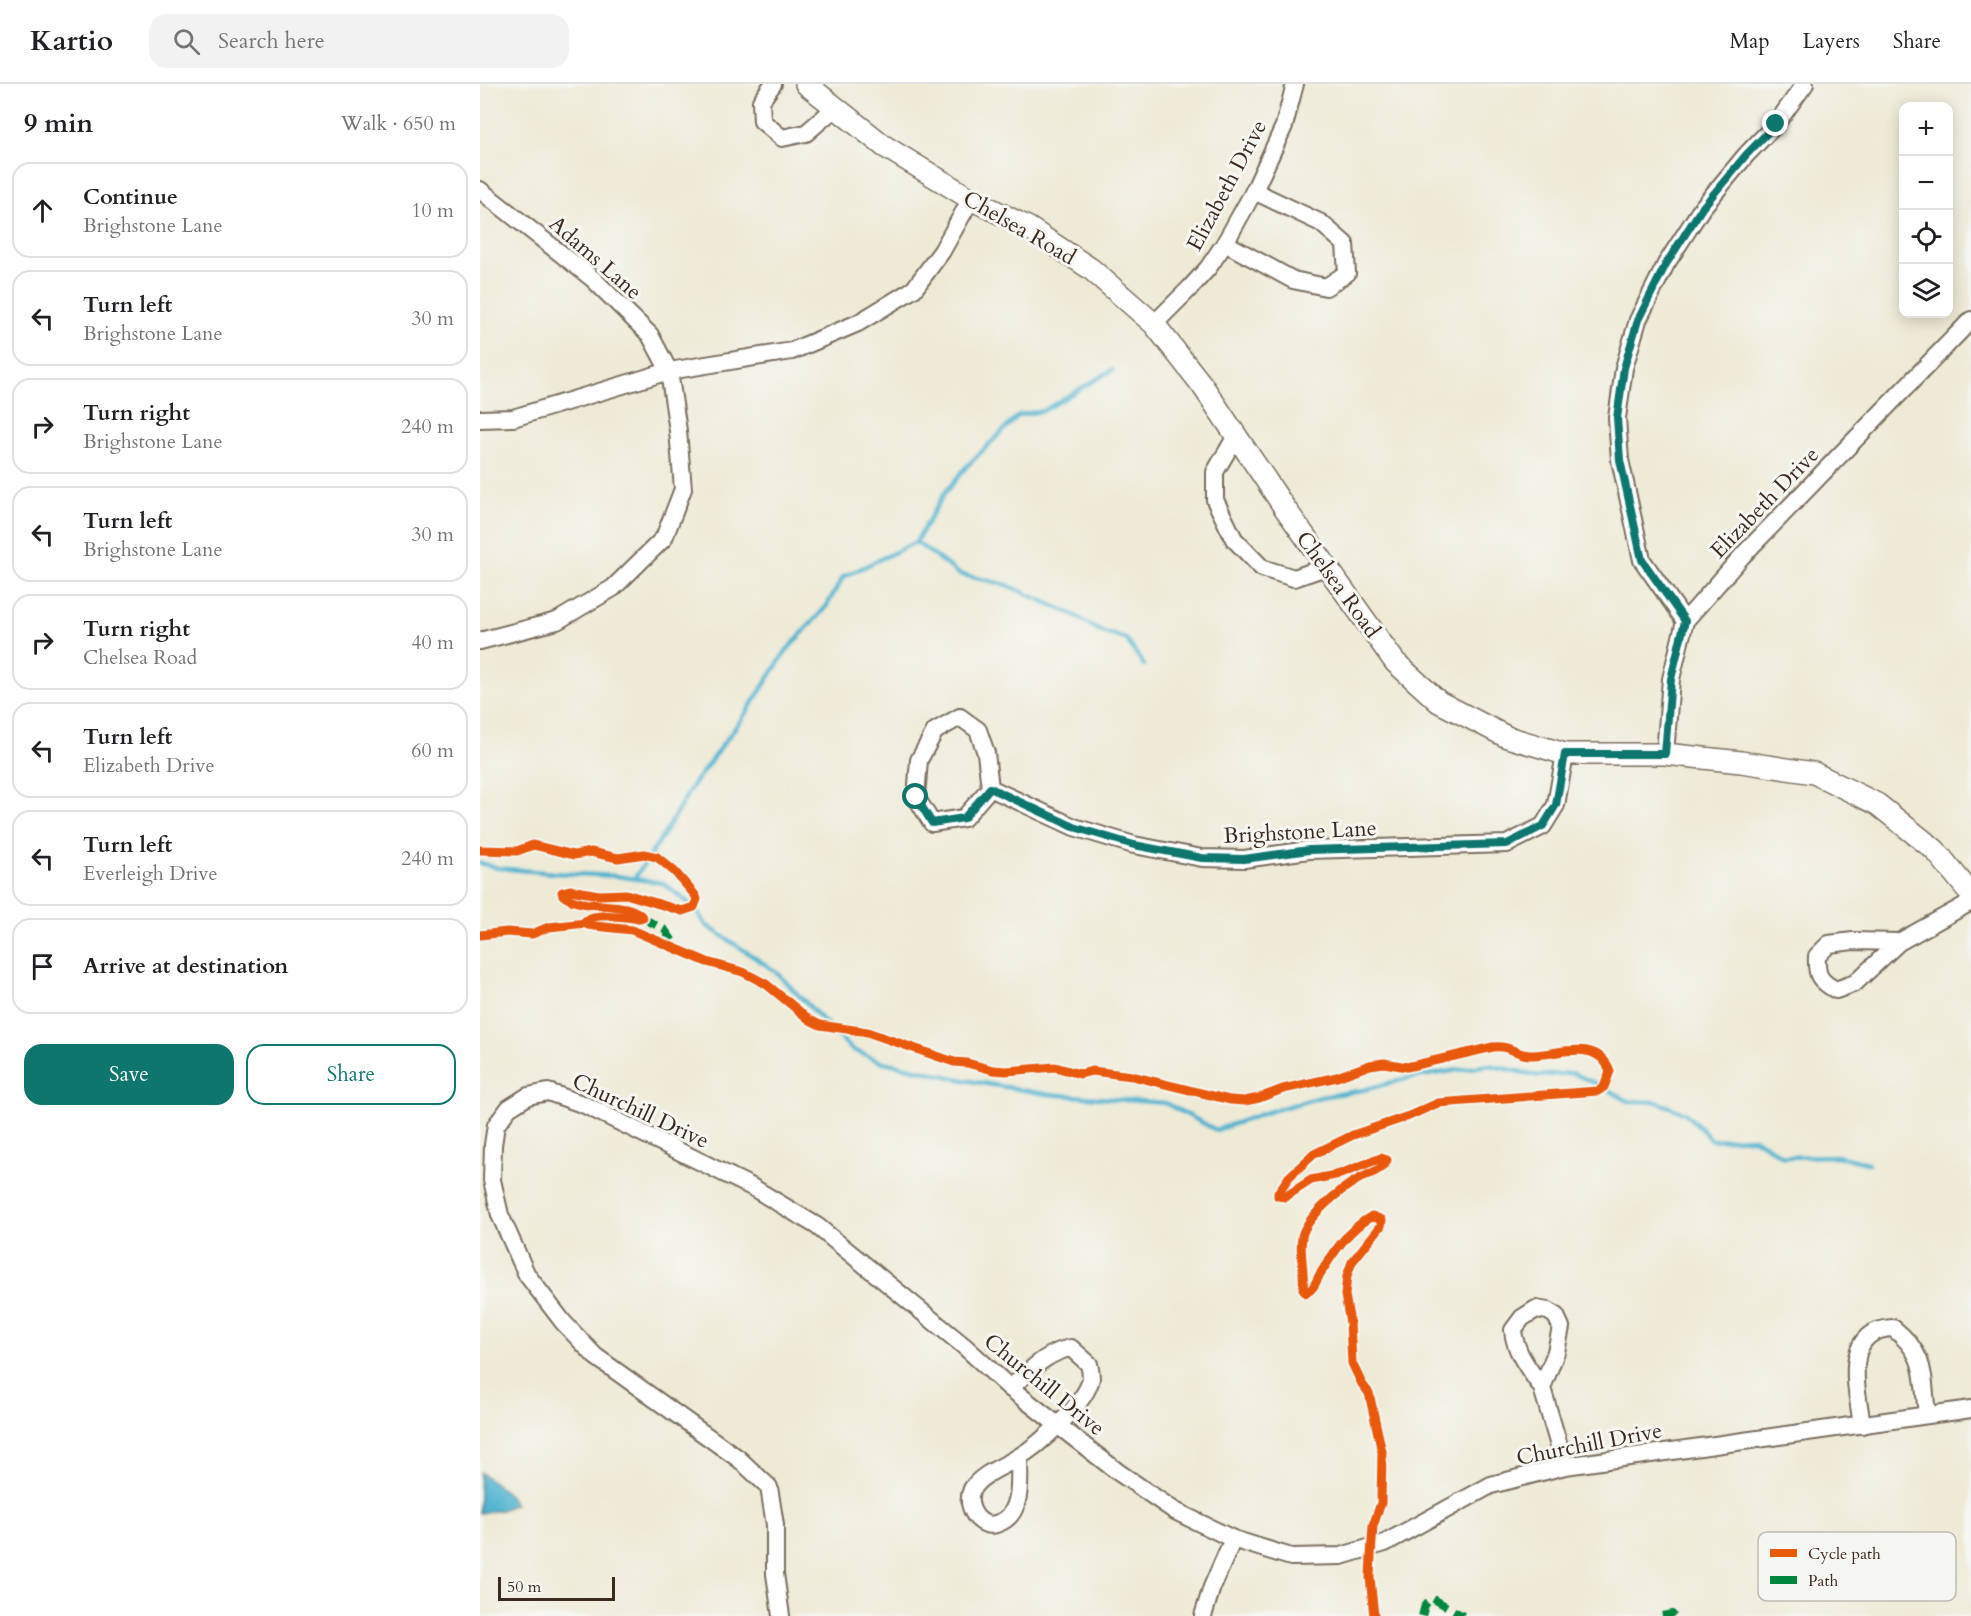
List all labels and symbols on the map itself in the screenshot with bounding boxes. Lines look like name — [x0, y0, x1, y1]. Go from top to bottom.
route end — [1762, 110, 1788, 136]
street label: Elizabeth Drive — [1180, 115, 1274, 256]
street label: Chelsea Road — [958, 183, 1082, 272]
street label: Adams Lane — [542, 209, 648, 306]
street label: Elizabeth Drive — [1704, 440, 1826, 565]
street label: Chelsea Road — [1289, 525, 1387, 644]
route start — [902, 783, 928, 809]
street label: Brighstone Lane — [1223, 813, 1377, 851]
street label: Churchill Drive — [567, 1066, 714, 1156]
street label: Churchill Drive — [978, 1327, 1111, 1443]
street label: Churchill Drive — [1514, 1415, 1665, 1473]
legend — [1758, 1532, 1956, 1601]
text: Cycle path — [1808, 1543, 1881, 1565]
text: Path — [1808, 1570, 1838, 1592]
scale bar — [498, 1574, 615, 1602]

